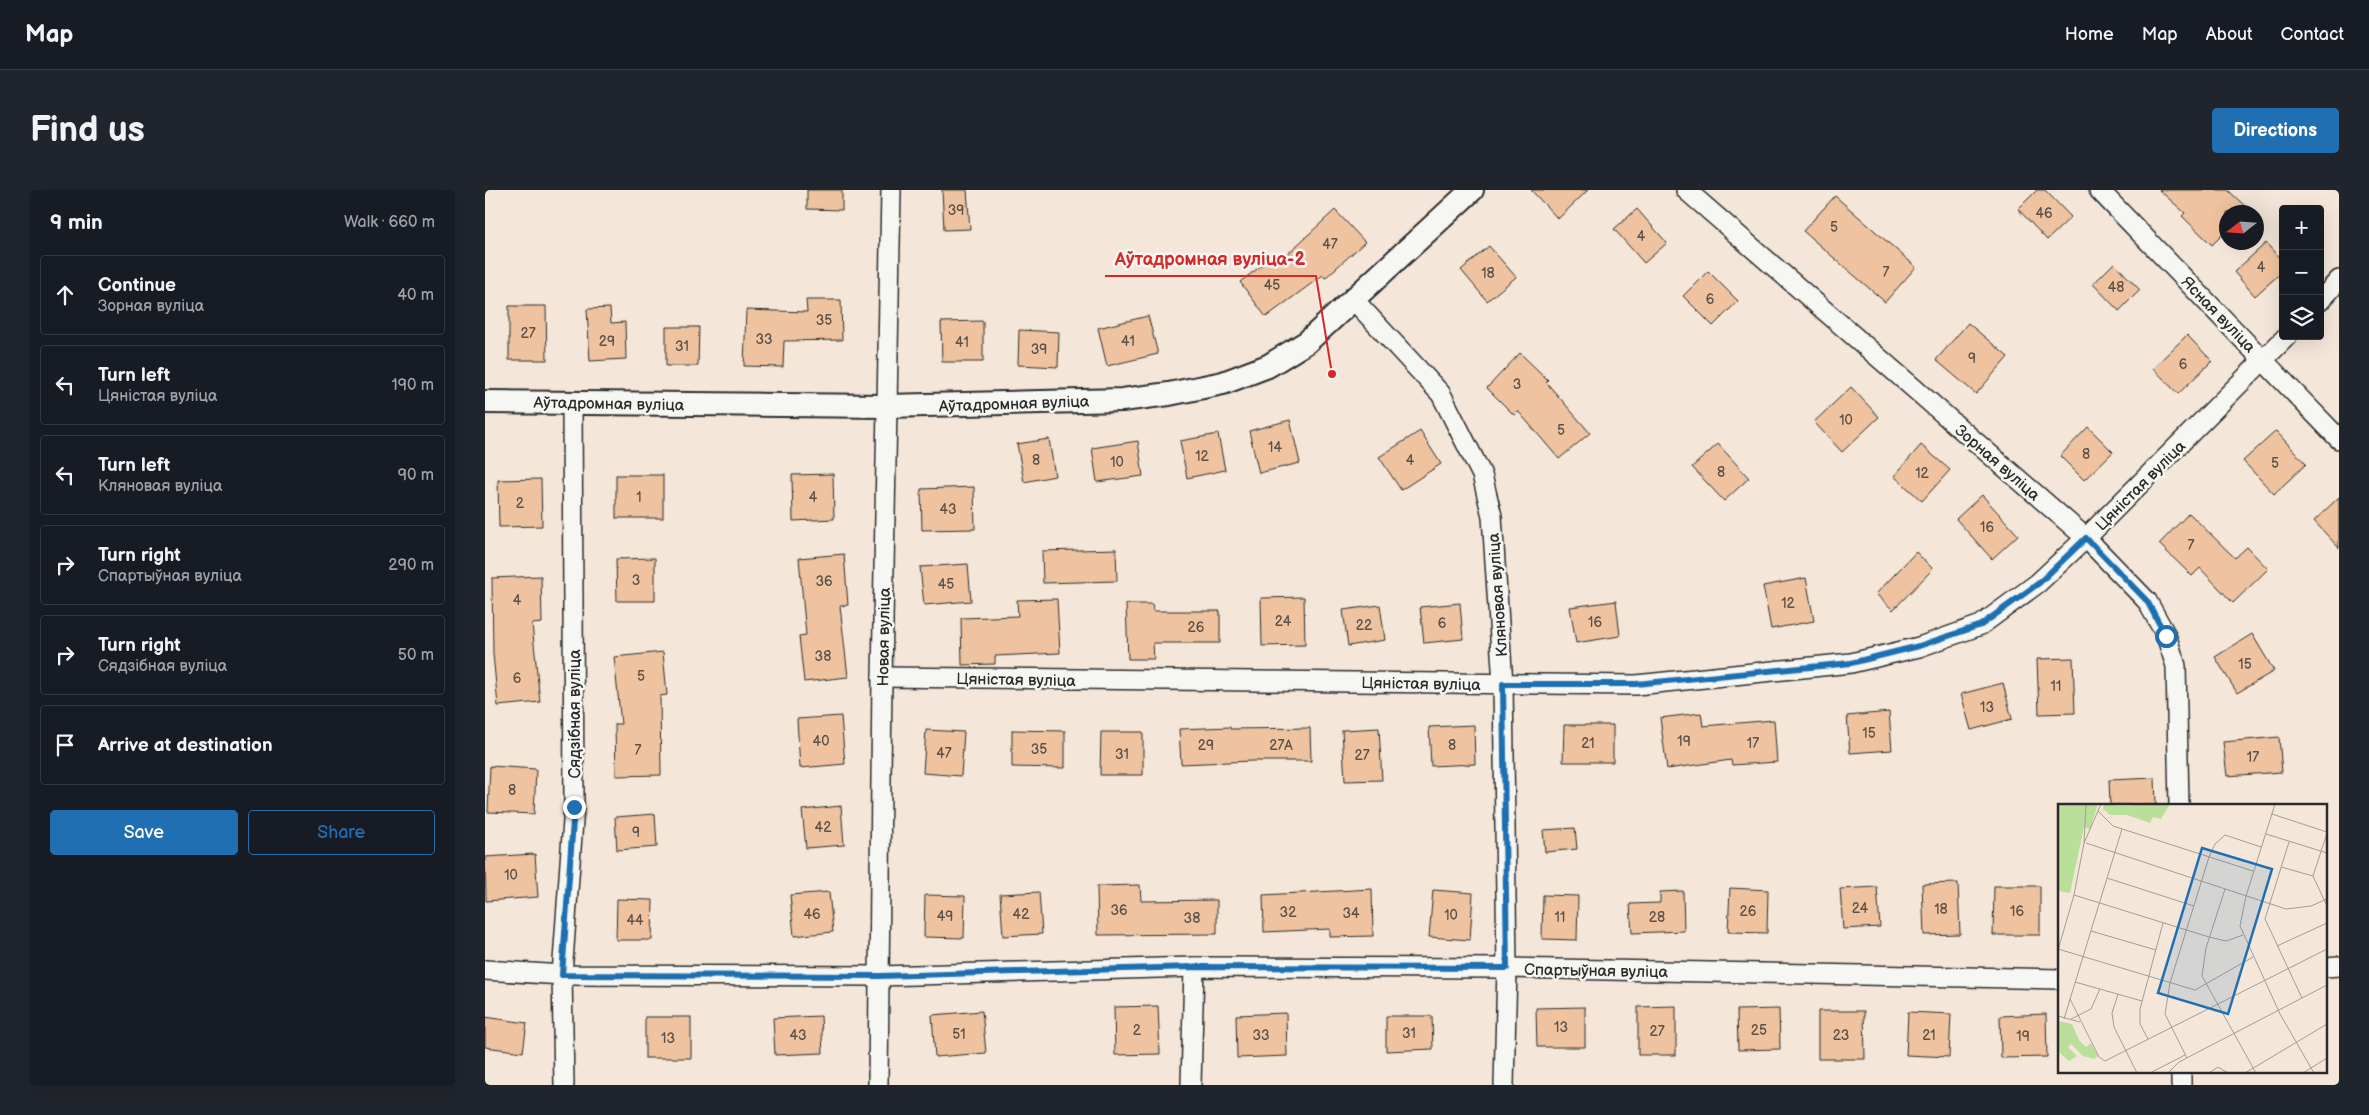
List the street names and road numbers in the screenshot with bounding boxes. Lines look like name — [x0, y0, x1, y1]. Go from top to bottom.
street label: Ясная вуліца — [2177, 273, 2259, 357]
street label: Аўтадромная вуліца — [937, 392, 1090, 417]
street label: Аўтадромная вуліца — [532, 394, 685, 415]
street label: Зорная вуліца — [1951, 421, 2044, 505]
street label: Цяністая вуліца — [2092, 437, 2190, 535]
street label: Кляновая вуліца — [1485, 532, 1512, 658]
street label: Новая вуліца — [874, 587, 895, 687]
street label: Сядзібная вуліца — [566, 649, 585, 779]
street label: Цяністая вуліца — [956, 670, 1076, 691]
street label: Цяністая вуліца — [1361, 674, 1481, 695]
street label: Спартыўная вуліца — [1524, 961, 1669, 982]

